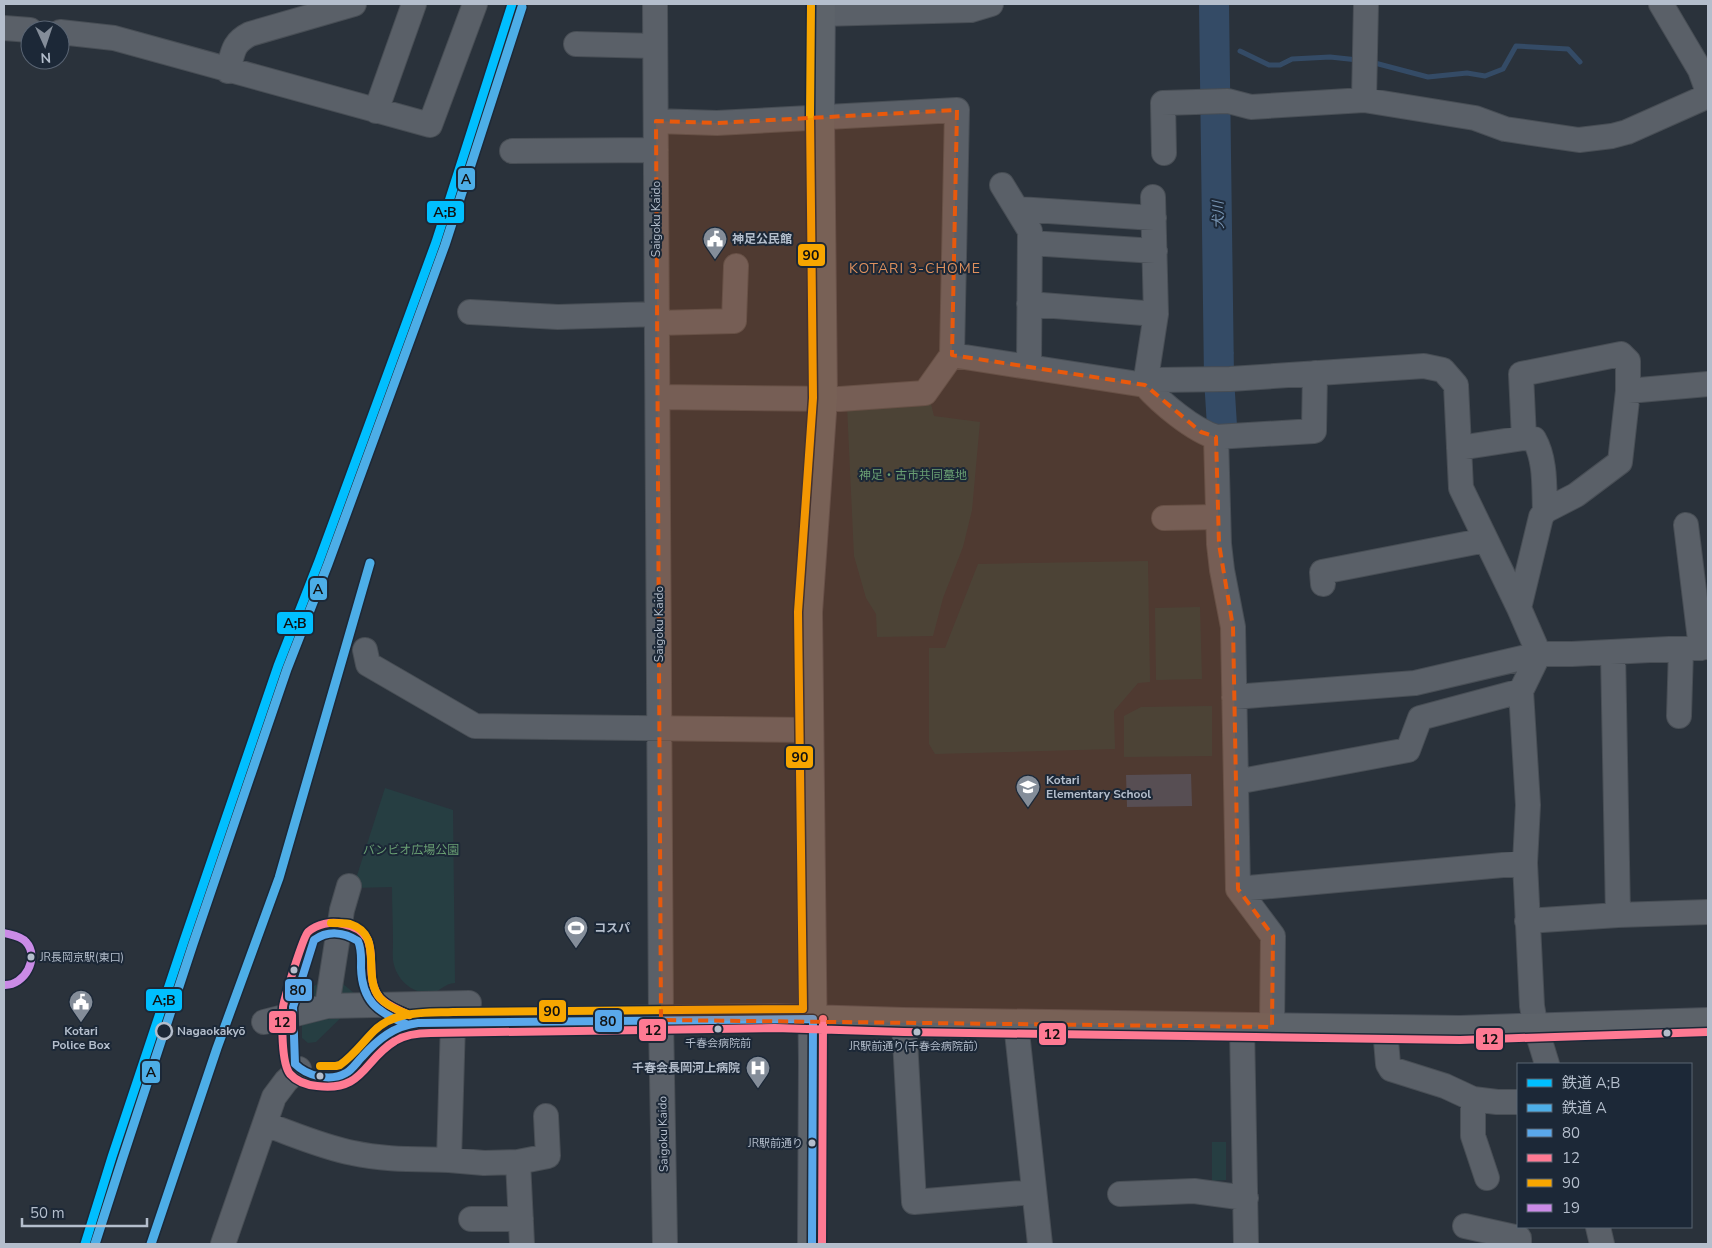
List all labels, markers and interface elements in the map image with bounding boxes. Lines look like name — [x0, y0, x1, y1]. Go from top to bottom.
north arrow — [20, 20, 70, 70]
text: N — [40, 48, 51, 67]
line badge: A — [457, 167, 476, 191]
text: A — [461, 170, 472, 189]
street label: Saigoku Kaido — [648, 180, 664, 257]
water label: 犬川 — [1209, 199, 1228, 229]
line badge: A;B — [426, 200, 465, 224]
text: A;B — [433, 203, 457, 222]
public building icon: 神足公民館 — [702, 226, 728, 260]
place label: 神足公民館 — [732, 231, 792, 247]
line badge: 90 — [797, 243, 826, 267]
text: 90 — [803, 246, 819, 265]
district label: KOTARI 3-CHOME — [849, 259, 981, 278]
park label: 神足・古市共同墓地 — [859, 467, 967, 483]
line badge: A — [309, 577, 328, 601]
text: A — [313, 580, 324, 599]
street label: Saigoku Kaido — [651, 585, 667, 662]
line badge: A;B — [276, 611, 314, 635]
text: A;B — [283, 614, 307, 633]
line badge: 90 — [785, 745, 814, 769]
text: 90 — [792, 748, 808, 767]
place label: Kotari Elementary School — [1046, 772, 1151, 802]
school or university icon: Kotari Elementary School — [1015, 774, 1041, 808]
park label: バンビオ広場公園 — [363, 842, 459, 858]
sports icon: コスパ — [563, 915, 589, 949]
place label: コスパ — [594, 920, 630, 936]
place label: JR長岡京駅(東口) — [39, 950, 124, 965]
marker: JR長岡京駅(東口) — [26, 952, 36, 962]
unlabelled marker — [289, 965, 299, 975]
line badge: 80 — [284, 978, 313, 1002]
text: 80 — [290, 981, 306, 1000]
line badge: A;B — [145, 988, 183, 1012]
public building icon: Kotari Police Box — [68, 989, 94, 1023]
text: A;B — [152, 991, 176, 1010]
line badge: 90 — [538, 999, 567, 1023]
text: 90 — [544, 1002, 560, 1021]
line badge: 80 — [594, 1009, 623, 1033]
line badge: 12 — [268, 1010, 297, 1034]
text: 80 — [600, 1012, 616, 1031]
text: 12 — [274, 1013, 290, 1032]
line badge: 12 — [638, 1018, 667, 1042]
text: 12 — [645, 1021, 661, 1040]
marker: Nagaokakyō — [155, 1022, 173, 1040]
line badge: 12 — [1038, 1022, 1067, 1046]
place label: Kotari Police Box — [52, 1023, 111, 1053]
place label: Nagaokakyō — [177, 1023, 246, 1039]
marker: 千春会病院前 — [713, 1024, 723, 1034]
text: 12 — [1044, 1025, 1060, 1044]
marker: JR駅前通り(千春会病院前） — [912, 1027, 922, 1037]
line badge: 12 — [1475, 1027, 1504, 1051]
unlabelled marker — [1662, 1028, 1672, 1038]
text: 12 — [1482, 1030, 1498, 1049]
place label: 千春会病院前 — [685, 1036, 751, 1051]
place label: JR駅前通り(千春会病院前） — [848, 1039, 985, 1054]
hospital icon: 千春会長岡河上病院 — [745, 1055, 771, 1089]
line badge: A — [141, 1060, 161, 1084]
place label: 千春会長岡河上病院 — [632, 1060, 740, 1076]
text: A — [146, 1063, 157, 1082]
legend — [1517, 1063, 1692, 1228]
unlabelled marker — [315, 1071, 325, 1081]
text: 鉄道 A;B — [1562, 1073, 1620, 1093]
street label: Saigoku Kaido — [654, 1095, 672, 1172]
text: 鉄道 A — [1562, 1098, 1607, 1118]
text: 80 — [1562, 1123, 1580, 1143]
place label: JR駅前通り — [747, 1136, 803, 1151]
marker: JR駅前通り — [807, 1138, 817, 1148]
text: 12 — [1562, 1148, 1580, 1168]
text: 90 — [1562, 1173, 1580, 1193]
scale bar — [22, 1196, 148, 1228]
text: 19 — [1562, 1198, 1580, 1218]
text: 50 m — [30, 1203, 65, 1223]

